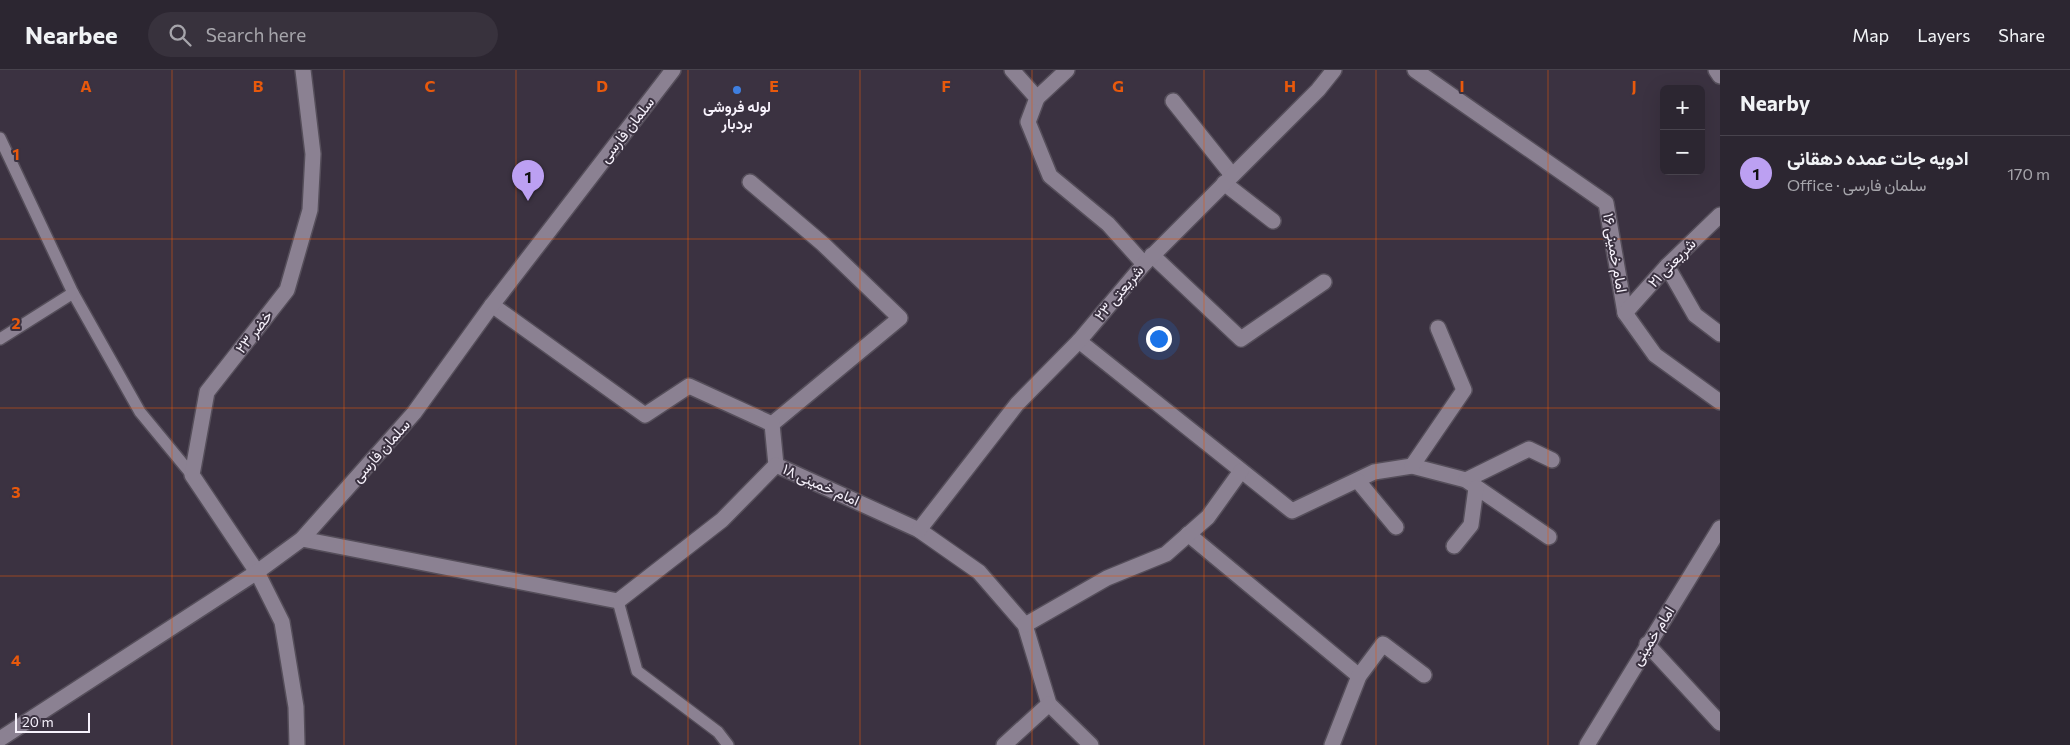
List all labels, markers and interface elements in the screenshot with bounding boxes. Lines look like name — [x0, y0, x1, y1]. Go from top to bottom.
search box — [148, 12, 498, 57]
text: Nearbee — [25, 20, 118, 49]
icon: search — [166, 21, 194, 49]
text: Search here — [206, 23, 306, 46]
text: Map — [1852, 24, 1889, 46]
text: Layers — [1917, 24, 1970, 46]
text: Share — [1998, 24, 2045, 46]
text: A — [80, 76, 92, 95]
text: B — [253, 76, 264, 95]
text: C — [425, 76, 436, 95]
text: D — [596, 76, 608, 95]
text: E — [769, 76, 779, 95]
text: F — [941, 76, 951, 95]
text: G — [1112, 76, 1124, 95]
text: H — [1284, 76, 1296, 95]
text: I — [1459, 76, 1465, 95]
text: J — [1631, 76, 1637, 95]
marker: لوله فروشی بردبار — [731, 84, 743, 96]
map controls — [1660, 85, 1705, 175]
button: + — [1660, 85, 1705, 130]
text: Nearby — [1740, 90, 1810, 115]
street label: سلمان فارسی — [595, 93, 659, 167]
place label: لوله فروشی بردبار — [703, 97, 771, 133]
button: − — [1660, 130, 1705, 175]
text: 1 — [12, 144, 20, 163]
text: ادویه جات‌ عمده ‌دهقانی — [1787, 146, 1969, 169]
pin: 1 — [512, 160, 544, 201]
text: 1 — [1752, 164, 1760, 183]
text: 170 m — [2007, 164, 2050, 183]
text: Office · سلمان فارسی — [1787, 175, 1926, 194]
street label: امام خمینی ۱۶ — [1598, 212, 1632, 294]
street label: شریعتی ۲۱ — [1644, 234, 1701, 292]
street label: شریعتی ۲۳ — [1090, 261, 1148, 325]
street label: خضر ۲۳ — [231, 306, 276, 357]
text: 2 — [11, 313, 21, 332]
your location — [1146, 326, 1172, 352]
street label: سلمان فارسی — [347, 415, 415, 487]
street label: امام خمینی ۱۸ — [779, 459, 863, 511]
text: 3 — [11, 482, 21, 501]
street label: امام خمینی — [1627, 603, 1679, 669]
text: 4 — [11, 650, 21, 669]
scale bar — [15, 710, 90, 733]
text: 20 m — [22, 713, 54, 730]

